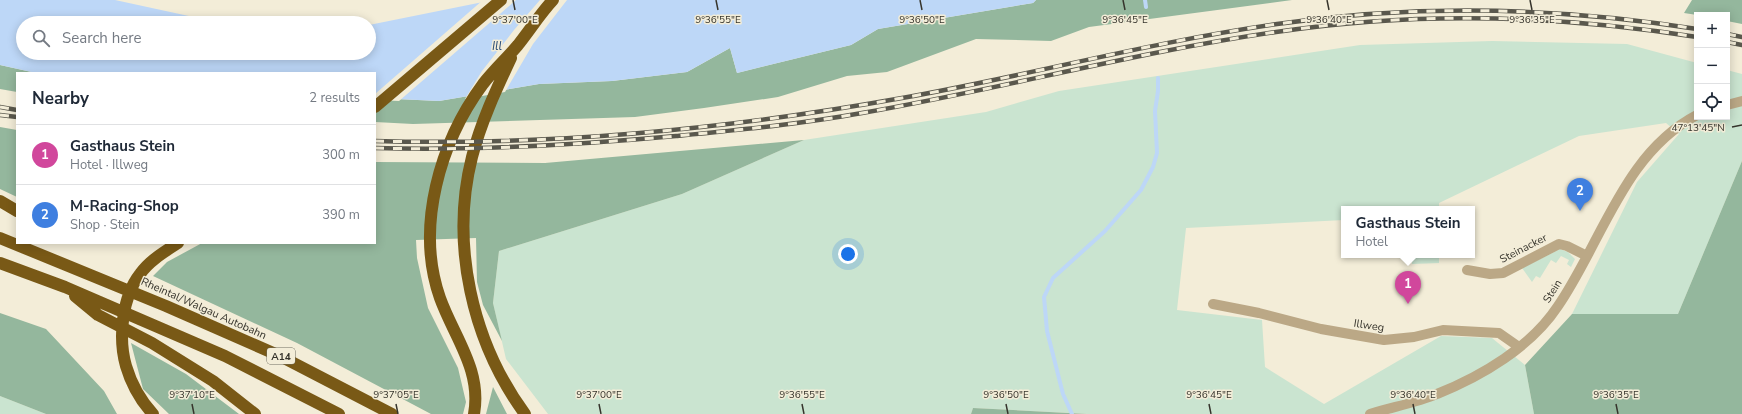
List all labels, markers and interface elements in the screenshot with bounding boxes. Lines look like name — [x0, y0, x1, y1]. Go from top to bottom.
map controls — [1694, 12, 1730, 120]
button: + — [1694, 12, 1730, 48]
text: 9°37'00"E — [492, 13, 538, 27]
text: 9°36'55"E — [695, 13, 741, 27]
text: 9°36'50"E — [899, 13, 945, 27]
text: 9°36'45"E — [1102, 13, 1148, 27]
text: 9°36'40"E — [1306, 13, 1352, 27]
text: 9°36'35"E — [1509, 13, 1555, 27]
search box — [16, 16, 376, 60]
icon: search — [30, 27, 52, 49]
text: Search here — [62, 28, 142, 48]
water label: Ill — [492, 38, 503, 54]
button: − — [1694, 48, 1730, 84]
button: locate — [1694, 84, 1730, 120]
text: Nearby — [32, 87, 89, 110]
text: 2 results — [309, 89, 360, 107]
text: 47°13'45"N — [1671, 121, 1725, 135]
text: Gasthaus Stein — [70, 136, 175, 156]
text: 1 — [41, 146, 49, 164]
text: 300 m — [322, 146, 360, 164]
text: Hotel · Illweg — [70, 156, 148, 174]
pin: 2 — [1567, 178, 1593, 211]
text: M-Racing-Shop — [70, 196, 179, 216]
text: 2 — [41, 206, 49, 224]
text: 390 m — [322, 206, 360, 224]
popup — [1341, 206, 1475, 258]
text: Gasthaus Stein — [1355, 213, 1461, 233]
text: Shop · Stein — [70, 216, 140, 234]
street label: Steinacker — [1497, 230, 1550, 267]
text: Hotel — [1355, 233, 1388, 251]
your location — [838, 244, 858, 264]
pin: 1 — [1395, 271, 1421, 304]
street label: Rheintal/Walgau Autobahn — [139, 274, 269, 343]
street label: Stein — [1539, 277, 1565, 306]
street label: Illweg — [1353, 316, 1385, 335]
road number: A14 — [267, 348, 295, 364]
text: 9°37'10"E — [169, 388, 215, 402]
text: 9°37'05"E — [373, 388, 419, 402]
text: 9°37'00"E — [576, 388, 622, 402]
text: 9°36'55"E — [779, 388, 825, 402]
text: 9°36'50"E — [983, 388, 1029, 402]
text: 9°36'45"E — [1186, 388, 1232, 402]
text: 9°36'40"E — [1390, 388, 1436, 402]
text: 9°36'35"E — [1593, 388, 1639, 402]

